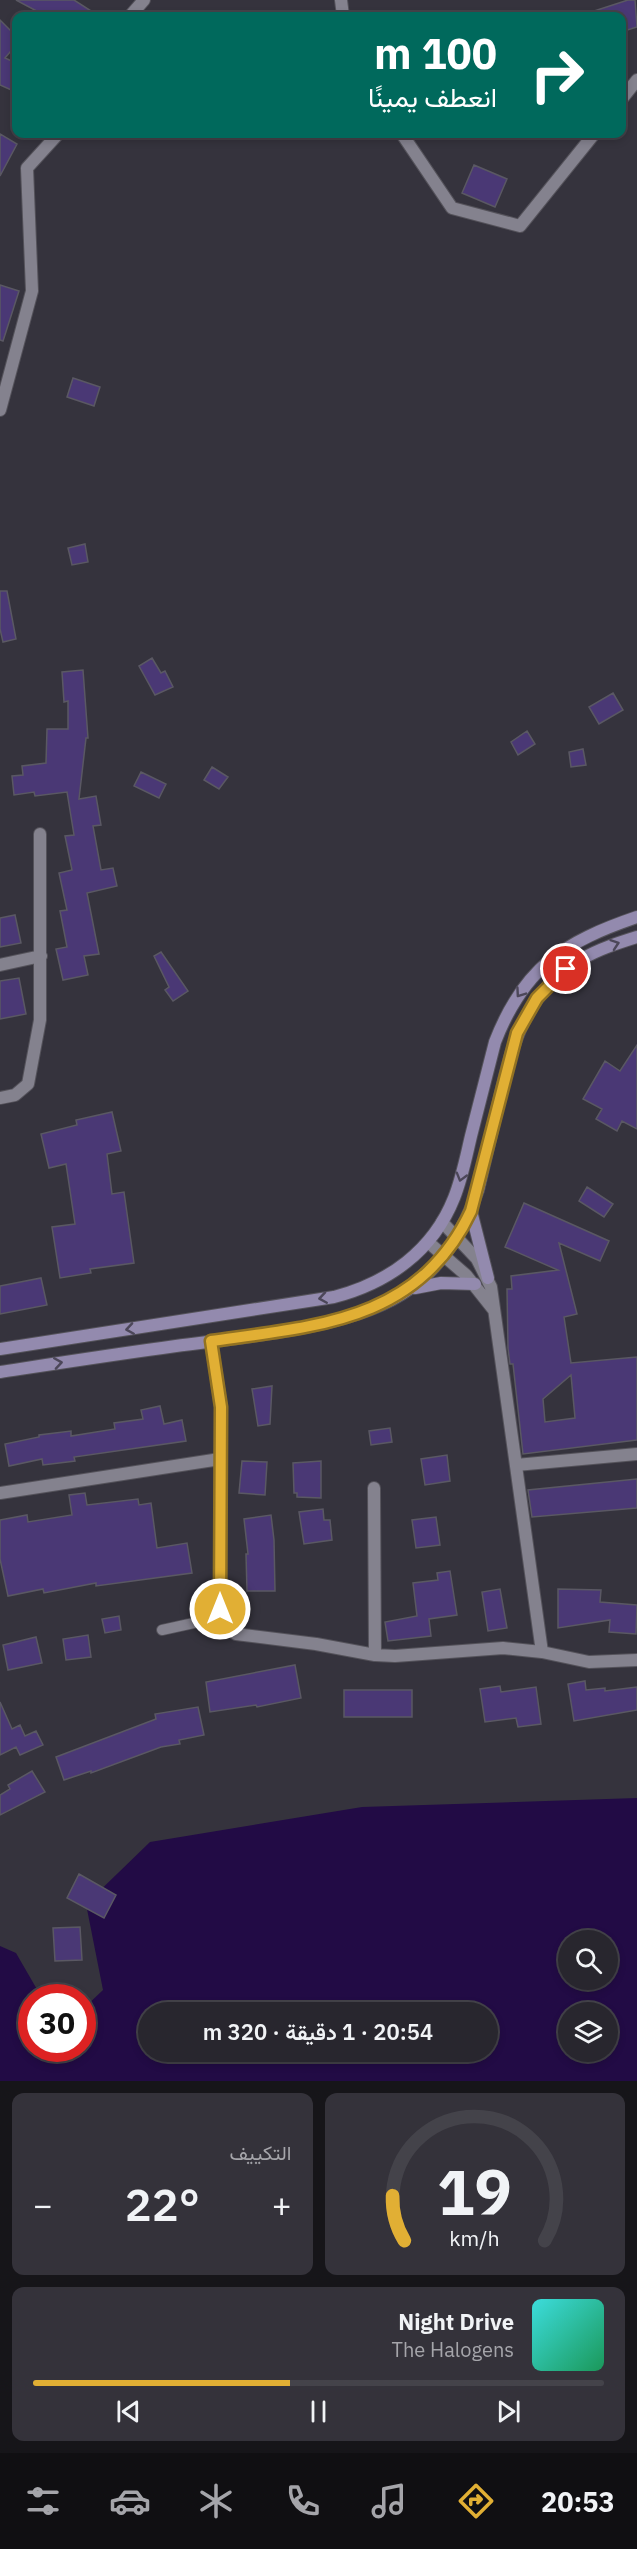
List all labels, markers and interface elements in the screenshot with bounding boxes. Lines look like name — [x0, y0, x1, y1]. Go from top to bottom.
text: 100 m — [374, 26, 497, 81]
icon: right — [518, 36, 596, 114]
text: انعطف يمينًا — [368, 79, 497, 114]
one-way arrow — [609, 939, 620, 952]
pin — [540, 943, 591, 994]
icon: arrive — [549, 952, 582, 985]
one-way arrow — [516, 986, 527, 997]
one-way arrow — [455, 1172, 468, 1182]
one-way arrow — [318, 1292, 328, 1304]
one-way arrow — [126, 1322, 135, 1334]
one-way arrow — [53, 1358, 62, 1370]
position arrow — [188, 1577, 252, 1641]
map controls — [558, 1930, 618, 2062]
button: search — [558, 1930, 618, 1990]
speed limit sign: 30 — [18, 1984, 96, 2062]
button: layers — [558, 2002, 618, 2062]
text: 20:54 · 1 دقيقة · 320 m — [203, 2017, 433, 2046]
text: التكييف — [229, 2139, 292, 2166]
text: 19 — [437, 2151, 512, 2232]
text: 22° — [125, 2175, 200, 2233]
text: − — [33, 2183, 53, 2226]
text: + — [272, 2183, 291, 2226]
text: km/h — [450, 2224, 500, 2252]
text: Night Drive — [398, 2307, 514, 2336]
text: The Halogens — [392, 2336, 514, 2363]
icon: previous — [112, 2395, 145, 2428]
icon: pause — [302, 2395, 335, 2428]
icon: next — [492, 2395, 525, 2428]
icon: filters — [22, 2480, 64, 2522]
icon: car — [109, 2480, 151, 2522]
icon: climate — [195, 2480, 237, 2522]
icon: phone — [282, 2480, 324, 2522]
icon: music — [368, 2480, 410, 2522]
icon: directions — [455, 2480, 497, 2522]
text: 20:53 — [541, 2484, 615, 2519]

